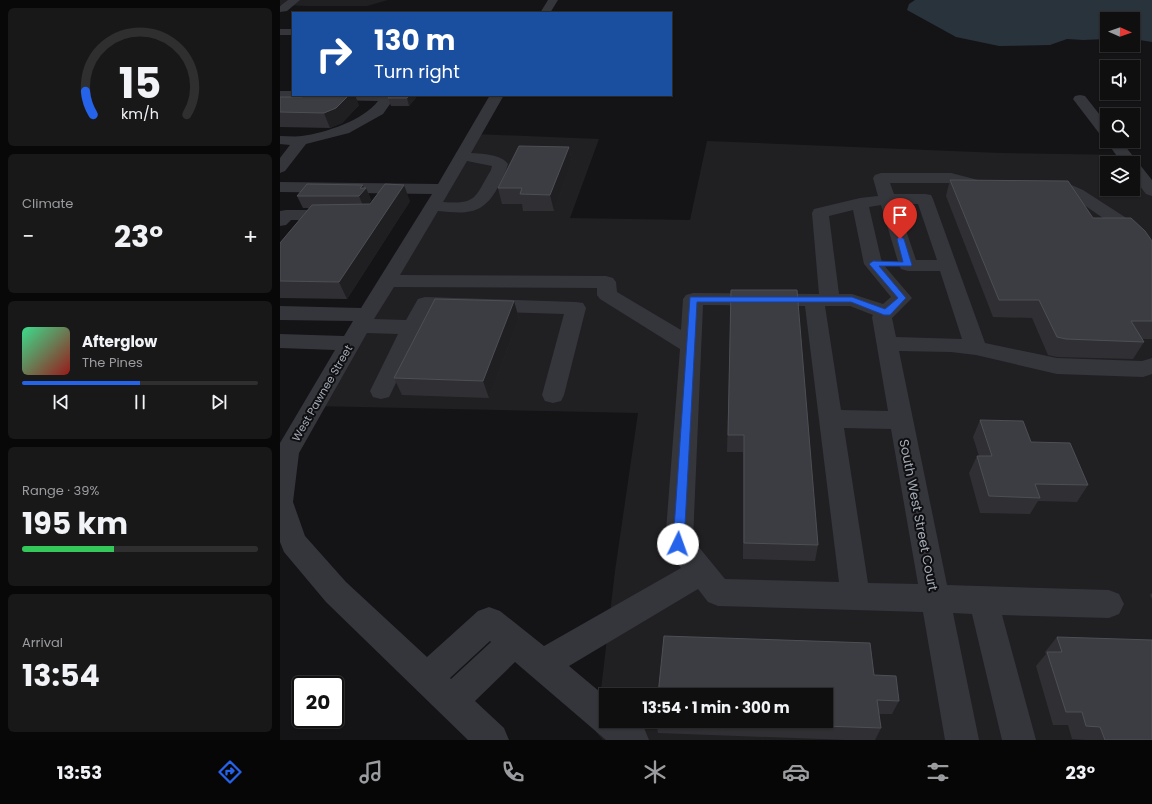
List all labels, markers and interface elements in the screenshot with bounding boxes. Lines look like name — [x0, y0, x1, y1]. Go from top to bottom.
north arrow — [1100, 12, 1140, 52]
map controls — [1100, 12, 1140, 196]
text: 130 m — [374, 21, 455, 60]
icon: right — [308, 28, 360, 80]
text: 15 — [119, 54, 161, 113]
text: Turn right — [374, 59, 460, 84]
button: sound — [1100, 60, 1140, 100]
text: km/h — [121, 104, 159, 124]
button: search — [1100, 108, 1140, 148]
button: layers — [1100, 156, 1140, 196]
text: Climate — [22, 194, 73, 213]
pin — [883, 198, 917, 239]
icon: arrive — [889, 204, 911, 226]
text: 23° — [114, 215, 163, 258]
text: − — [22, 221, 34, 252]
text: + — [243, 221, 258, 252]
text: Afterglow — [82, 331, 157, 352]
street label: West Pawnee Street — [288, 342, 356, 444]
text: The Pines — [82, 353, 143, 372]
icon: previous — [50, 391, 72, 413]
icon: pause — [129, 391, 151, 413]
icon: next — [208, 391, 230, 413]
street label: South West Street Court — [894, 438, 943, 593]
text: Range · 39% — [22, 481, 99, 500]
text: 195 km — [22, 502, 128, 545]
position arrow — [657, 523, 699, 565]
text: Arrival — [22, 633, 63, 652]
text: 13:54 — [22, 654, 100, 697]
speed limit sign: 20 — [292, 676, 344, 728]
text: 13:54 · 1 min · 300 m — [642, 697, 790, 718]
icon: directions — [216, 758, 244, 786]
icon: music — [357, 758, 385, 786]
icon: phone — [499, 758, 527, 786]
icon: climate — [641, 758, 669, 786]
icon: car — [782, 758, 810, 786]
icon: filters — [924, 758, 952, 786]
text: 13:53 — [57, 760, 102, 785]
text: 23° — [1066, 760, 1095, 785]

